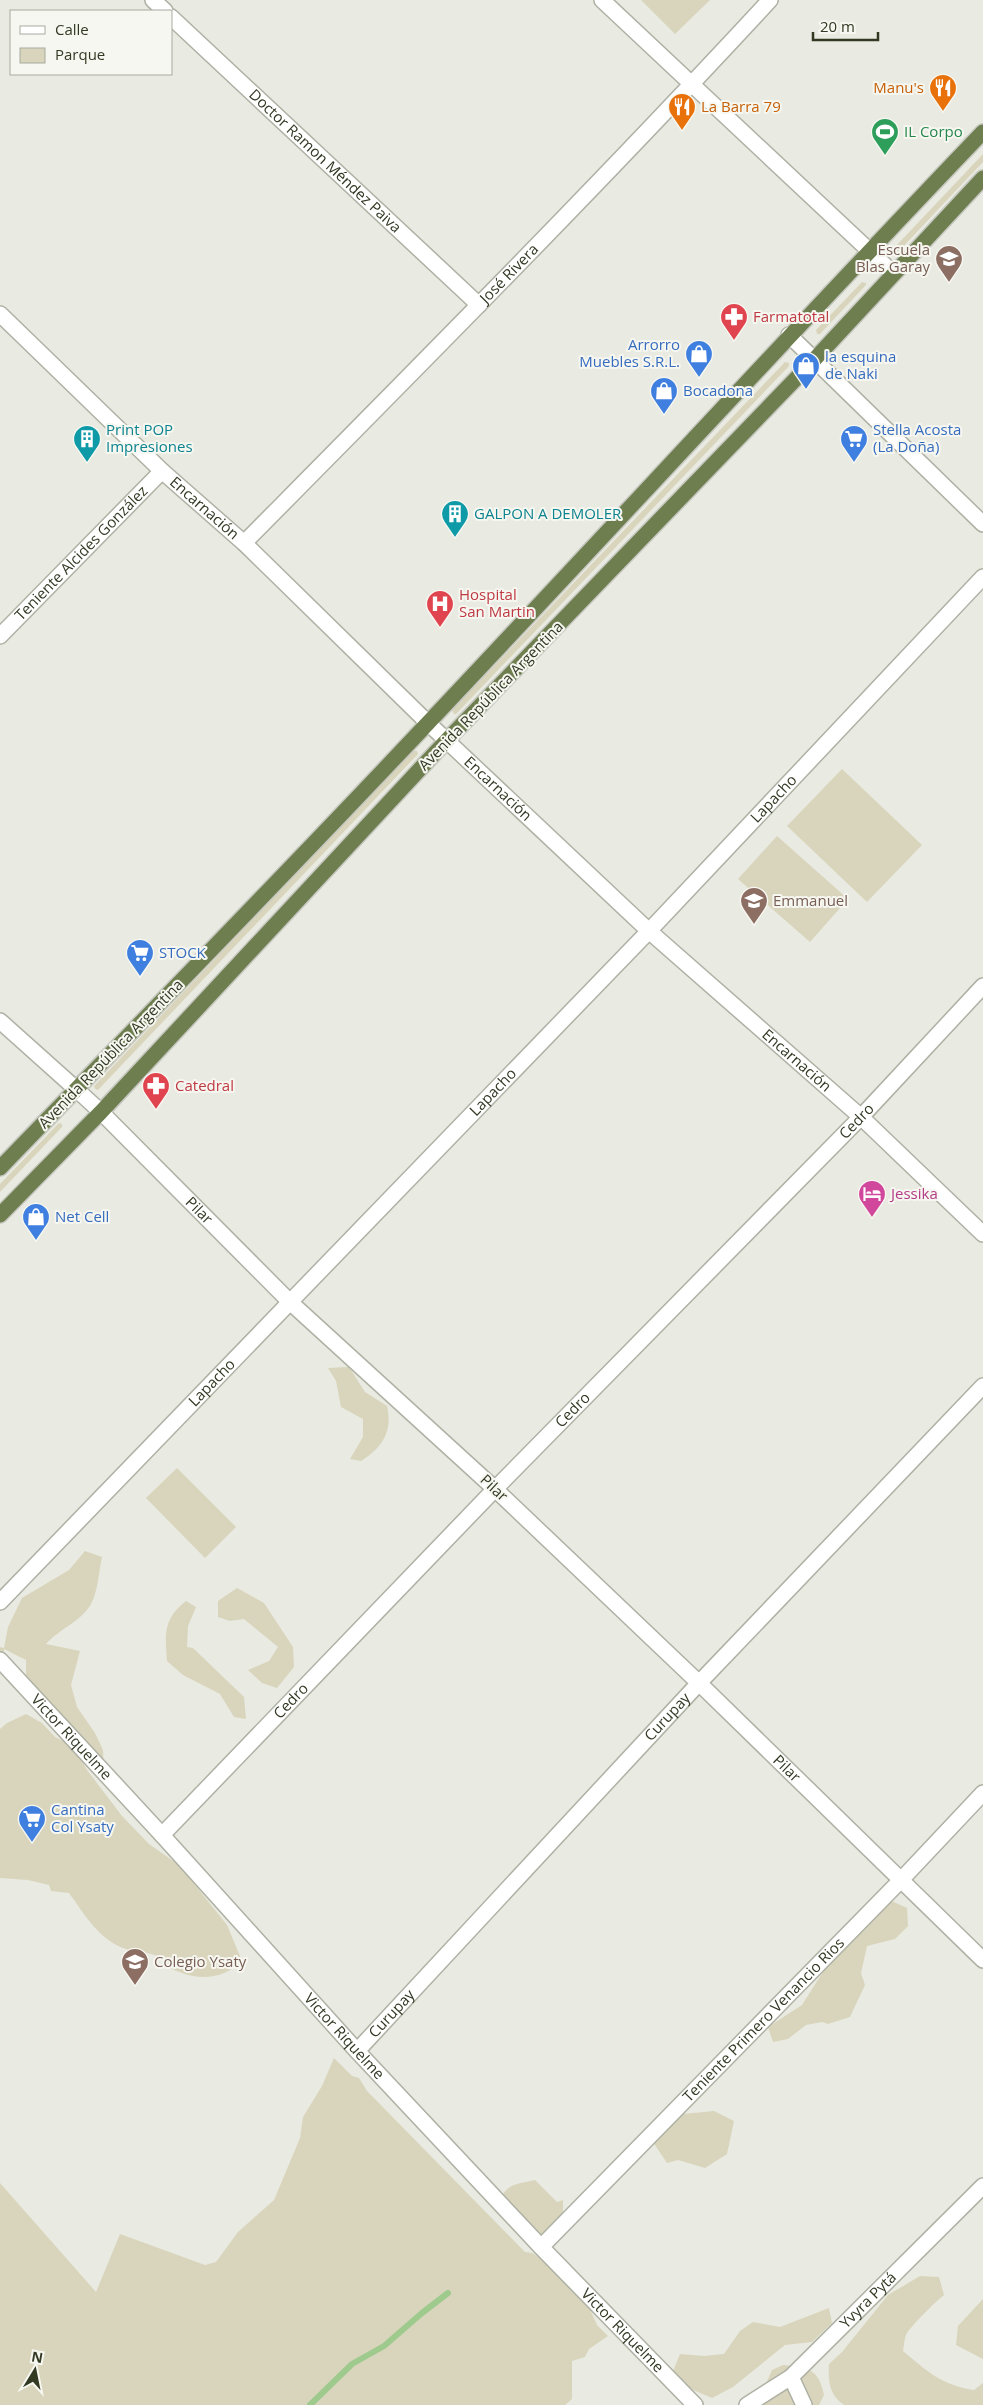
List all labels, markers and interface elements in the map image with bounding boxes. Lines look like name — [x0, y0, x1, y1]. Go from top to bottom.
legend — [10, 10, 172, 75]
scale bar — [813, 10, 878, 42]
text: 20 m — [820, 16, 855, 36]
text: Calle — [55, 19, 89, 39]
text: Parque — [55, 44, 105, 64]
restaurant icon: Manu's — [928, 73, 958, 112]
place label: Manu's — [873, 77, 924, 97]
street label: Doctor Ramon Méndez Paiva — [245, 84, 406, 237]
restaurant icon: La Barra 79 — [667, 92, 697, 131]
place label: La Barra 79 — [701, 96, 781, 116]
sports icon: IL Corpo — [870, 117, 900, 156]
place label: IL Corpo — [904, 121, 963, 141]
street label: José Rivera — [473, 239, 542, 309]
place label: Escuela Blas Garay — [856, 239, 930, 276]
school or university icon: Escuela Blas Garay — [934, 244, 964, 283]
pharmacy icon: Farmatotal — [719, 302, 749, 341]
place label: Farmatotal — [753, 306, 829, 326]
place label: Arrorro Muebles S.R.L. — [579, 334, 680, 371]
shop icon: Arrorro Muebles S.R.L. — [684, 339, 714, 378]
place label: la esquina de Naki — [825, 346, 896, 383]
shop icon: la esquina de Naki — [791, 351, 821, 390]
shop icon: Bocadona — [649, 376, 679, 415]
place label: Bocadona — [683, 380, 753, 400]
place label: Print POP Impresiones — [106, 419, 193, 456]
place label: Stella Acosta (La Doña) — [873, 419, 961, 456]
building icon: Print POP Impresiones — [72, 424, 102, 463]
supermarket icon: Stella Acosta (La Doña) — [839, 424, 869, 463]
street label: Encarnación — [166, 472, 244, 543]
street label: Teniente Alcides González — [10, 481, 151, 624]
building icon: GALPON A DEMOLER — [440, 499, 470, 538]
place label: GALPON A DEMOLER — [474, 503, 622, 523]
place label: Hospital San Martin — [459, 584, 535, 621]
hospital icon: Hospital San Martin — [425, 589, 455, 628]
street label: Avenida República Argentina — [414, 616, 567, 774]
street label: Encarnación — [460, 751, 537, 825]
street label: Lapacho — [745, 770, 801, 826]
school or university icon: Emmanuel — [739, 886, 769, 925]
place label: Emmanuel — [773, 890, 848, 910]
supermarket icon: STOCK — [125, 938, 155, 977]
place label: STOCK — [159, 942, 207, 962]
street label: Avenida República Argentina — [34, 974, 187, 1132]
street label: Encarnación — [758, 1024, 836, 1096]
street label: Lapacho — [465, 1063, 520, 1120]
pharmacy icon: Catedral — [141, 1071, 171, 1110]
place label: Catedral — [175, 1075, 234, 1095]
street label: Cedro — [834, 1098, 878, 1143]
hotel icon: Jessika — [857, 1179, 887, 1218]
place label: Jessika — [889, 1183, 938, 1203]
street label: Pilar — [182, 1192, 218, 1228]
shop icon: Net Cell — [21, 1202, 51, 1241]
place label: Net Cell — [55, 1206, 109, 1226]
street label: Lapacho — [184, 1354, 239, 1410]
street label: Cedro — [550, 1387, 594, 1431]
street label: Pilar — [477, 1469, 513, 1505]
street label: Cedro — [268, 1678, 312, 1722]
street label: Curupay — [639, 1688, 694, 1745]
street label: Victor Riquelme — [27, 1689, 117, 1784]
street label: Pilar — [769, 1750, 805, 1786]
place label: Cantina Col Ysaty — [51, 1799, 114, 1836]
supermarket icon: Cantina Col Ysaty — [17, 1804, 47, 1843]
street label: Teniente Primero Venancio Rios — [678, 1933, 848, 2106]
school or university icon: Colegio Ysaty — [120, 1947, 150, 1986]
place label: Colegio Ysaty — [154, 1951, 247, 1971]
street label: Curupay — [364, 1984, 419, 2041]
street label: Victor Riquelme — [300, 1988, 389, 2083]
street label: Yvyra Pytá — [835, 2267, 900, 2332]
street label: Victor Riquelme — [577, 2283, 669, 2376]
north arrow — [10, 2345, 60, 2395]
text: N — [30, 2346, 45, 2367]

